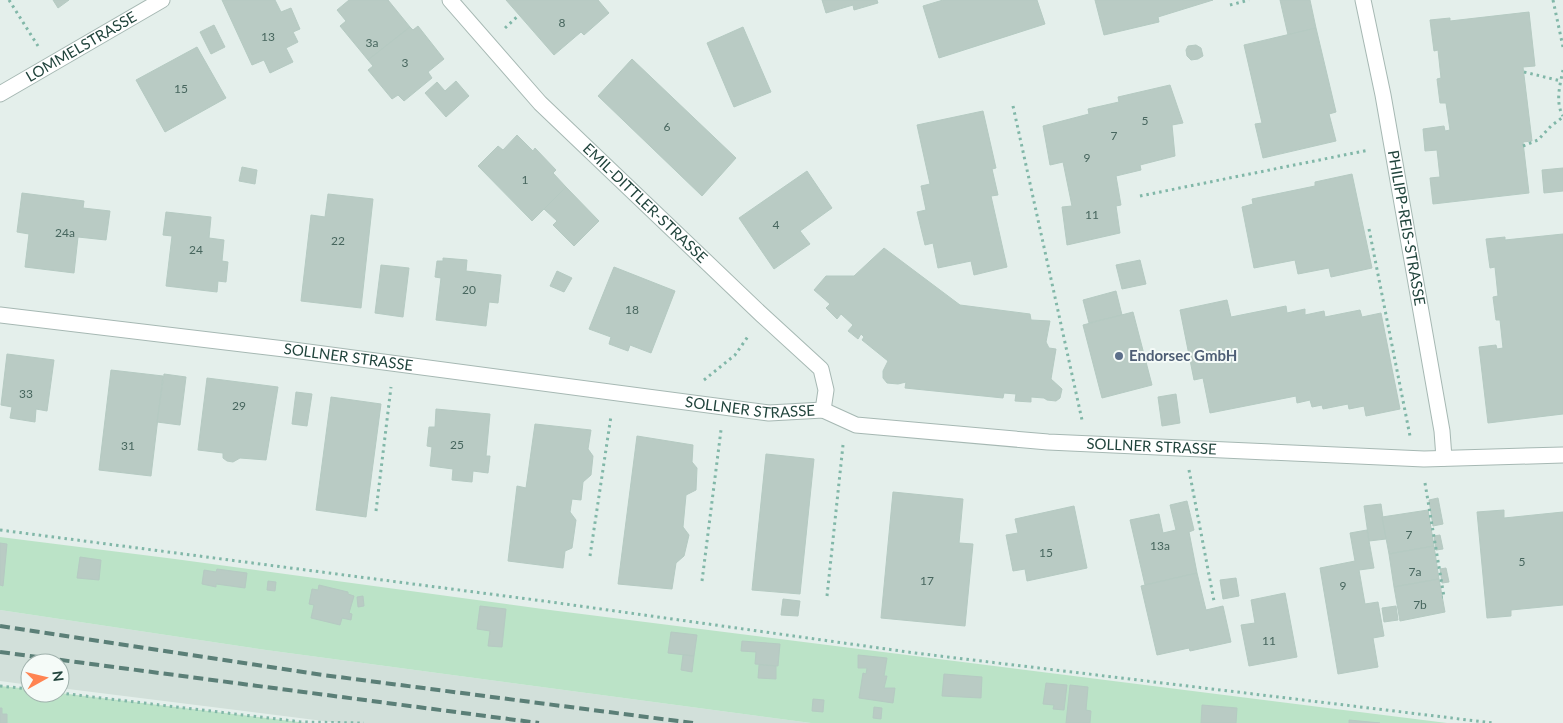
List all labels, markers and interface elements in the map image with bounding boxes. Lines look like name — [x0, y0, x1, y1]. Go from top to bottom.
street label: LOMMELSTRASSE — [22, 7, 139, 85]
house number: 8 — [559, 15, 566, 30]
house number: 13 — [261, 29, 275, 44]
house number: 3a — [366, 35, 378, 50]
house number: 3 — [402, 55, 409, 70]
house number: 15 — [174, 81, 188, 96]
house number: 5 — [1142, 113, 1149, 128]
house number: 6 — [664, 119, 671, 134]
house number: 7 — [1111, 128, 1118, 143]
street label: EMIL-DITTLER-STRASSE — [580, 139, 712, 266]
street label: PHILIPP-REIS-STRASSE — [1385, 149, 1430, 307]
house number: 9 — [1084, 150, 1091, 165]
house number: 1 — [522, 172, 529, 187]
house number: 11 — [1085, 207, 1099, 222]
house number: 4 — [773, 217, 780, 232]
house number: 24a — [55, 225, 75, 240]
house number: 22 — [331, 233, 345, 248]
house number: 24 — [189, 242, 203, 257]
house number: 20 — [462, 282, 476, 297]
house number: 18 — [625, 302, 639, 317]
street label: SOLLNER STRASSE — [283, 339, 414, 374]
place label: Endorsec GmbH — [1129, 346, 1237, 364]
marker: Endorsec GmbH — [1113, 350, 1125, 362]
house number: 33 — [19, 386, 33, 401]
street label: SOLLNER STRASSE — [684, 392, 815, 421]
house number: 29 — [232, 398, 246, 413]
street label: SOLLNER STRASSE — [1086, 434, 1217, 458]
house number: 25 — [450, 437, 464, 452]
house number: 31 — [121, 438, 135, 453]
house number: 7 — [1406, 527, 1413, 542]
house number: 13a — [1150, 538, 1170, 553]
house number: 15 — [1039, 545, 1053, 560]
house number: 5 — [1519, 554, 1526, 569]
house number: 7a — [1409, 564, 1421, 579]
house number: 17 — [920, 573, 934, 588]
house number: 9 — [1340, 578, 1347, 593]
house number: 7b — [1413, 597, 1427, 612]
house number: 11 — [1262, 633, 1276, 648]
north arrow — [20, 653, 70, 703]
text: N — [49, 670, 68, 683]

